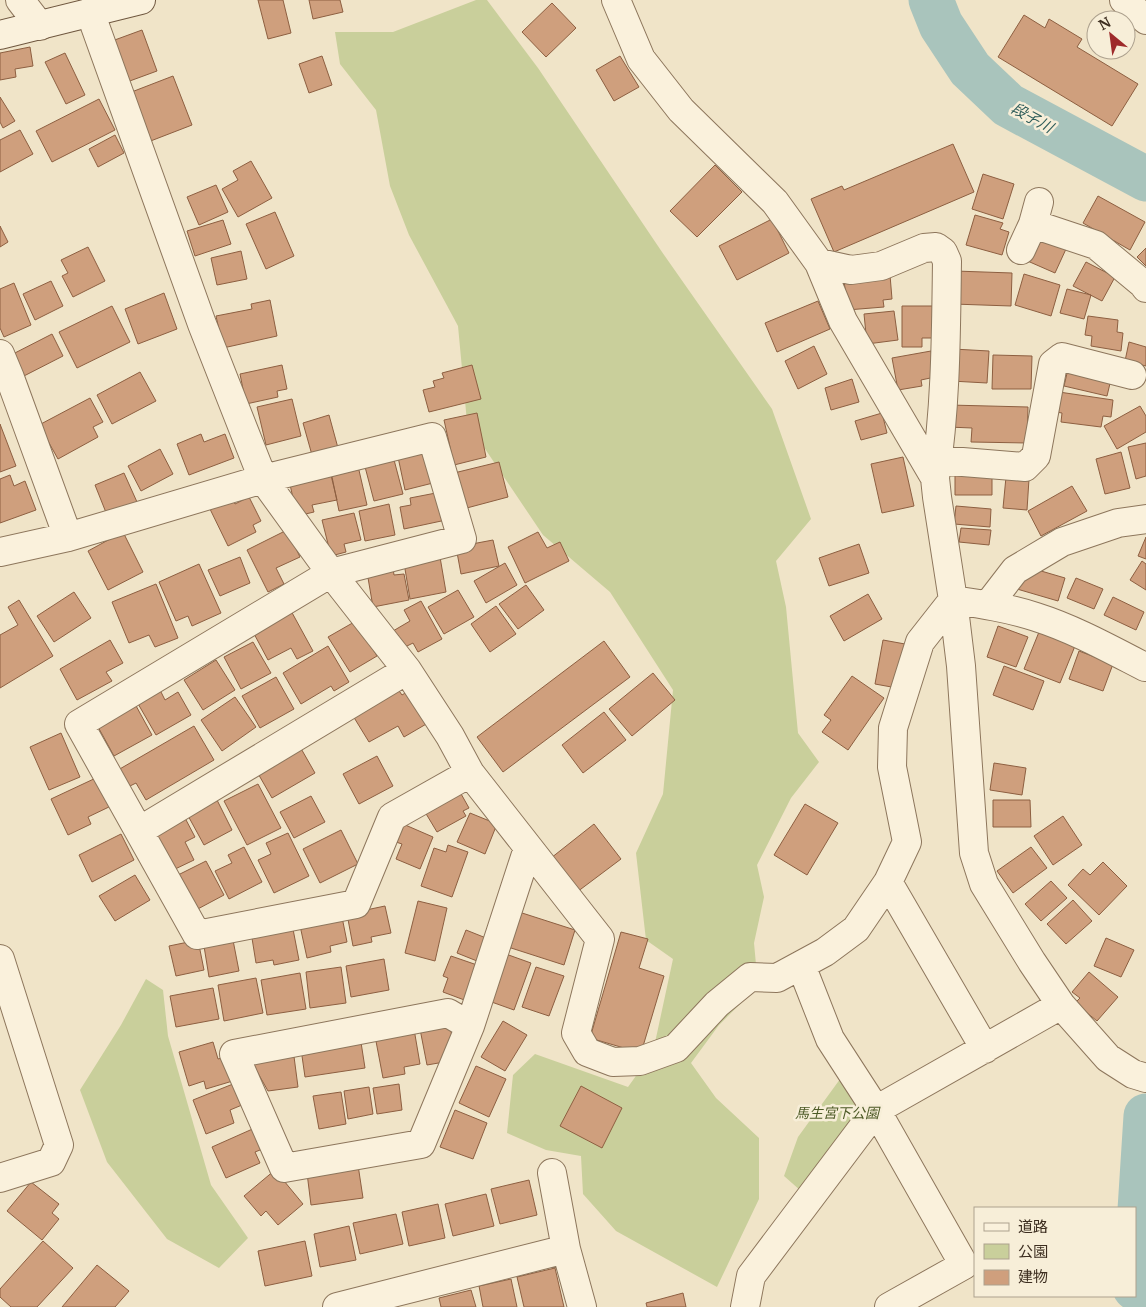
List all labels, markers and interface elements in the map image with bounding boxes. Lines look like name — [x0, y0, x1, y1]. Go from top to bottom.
north arrow — [1086, 10, 1136, 60]
text: N — [1095, 13, 1114, 34]
water label: 段子川 — [1008, 98, 1058, 138]
park label: 馬生宮下公園 — [795, 1104, 881, 1122]
legend — [974, 1207, 1136, 1297]
text: 道路 — [1018, 1217, 1048, 1236]
text: 公園 — [1018, 1242, 1048, 1261]
text: 建物 — [1018, 1267, 1048, 1286]

